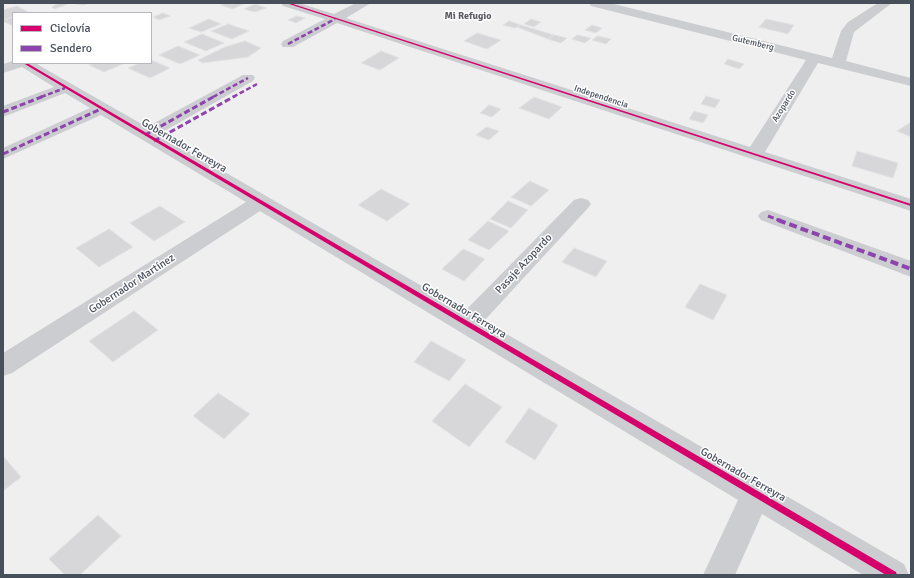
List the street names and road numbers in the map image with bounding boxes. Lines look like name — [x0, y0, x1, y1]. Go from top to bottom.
street label: Gutemberg — [731, 33, 775, 53]
street label: Independencia — [572, 83, 630, 111]
street label: Azopardo — [770, 88, 798, 124]
street label: Gobernador Ferreyra — [139, 116, 229, 176]
street label: Pasaje Azopardo — [493, 231, 555, 297]
street label: Gobernador Martínez — [87, 251, 177, 317]
street label: Gobernador Ferreyra — [419, 280, 509, 342]
street label: Gobernador Ferreyra — [698, 445, 788, 505]

